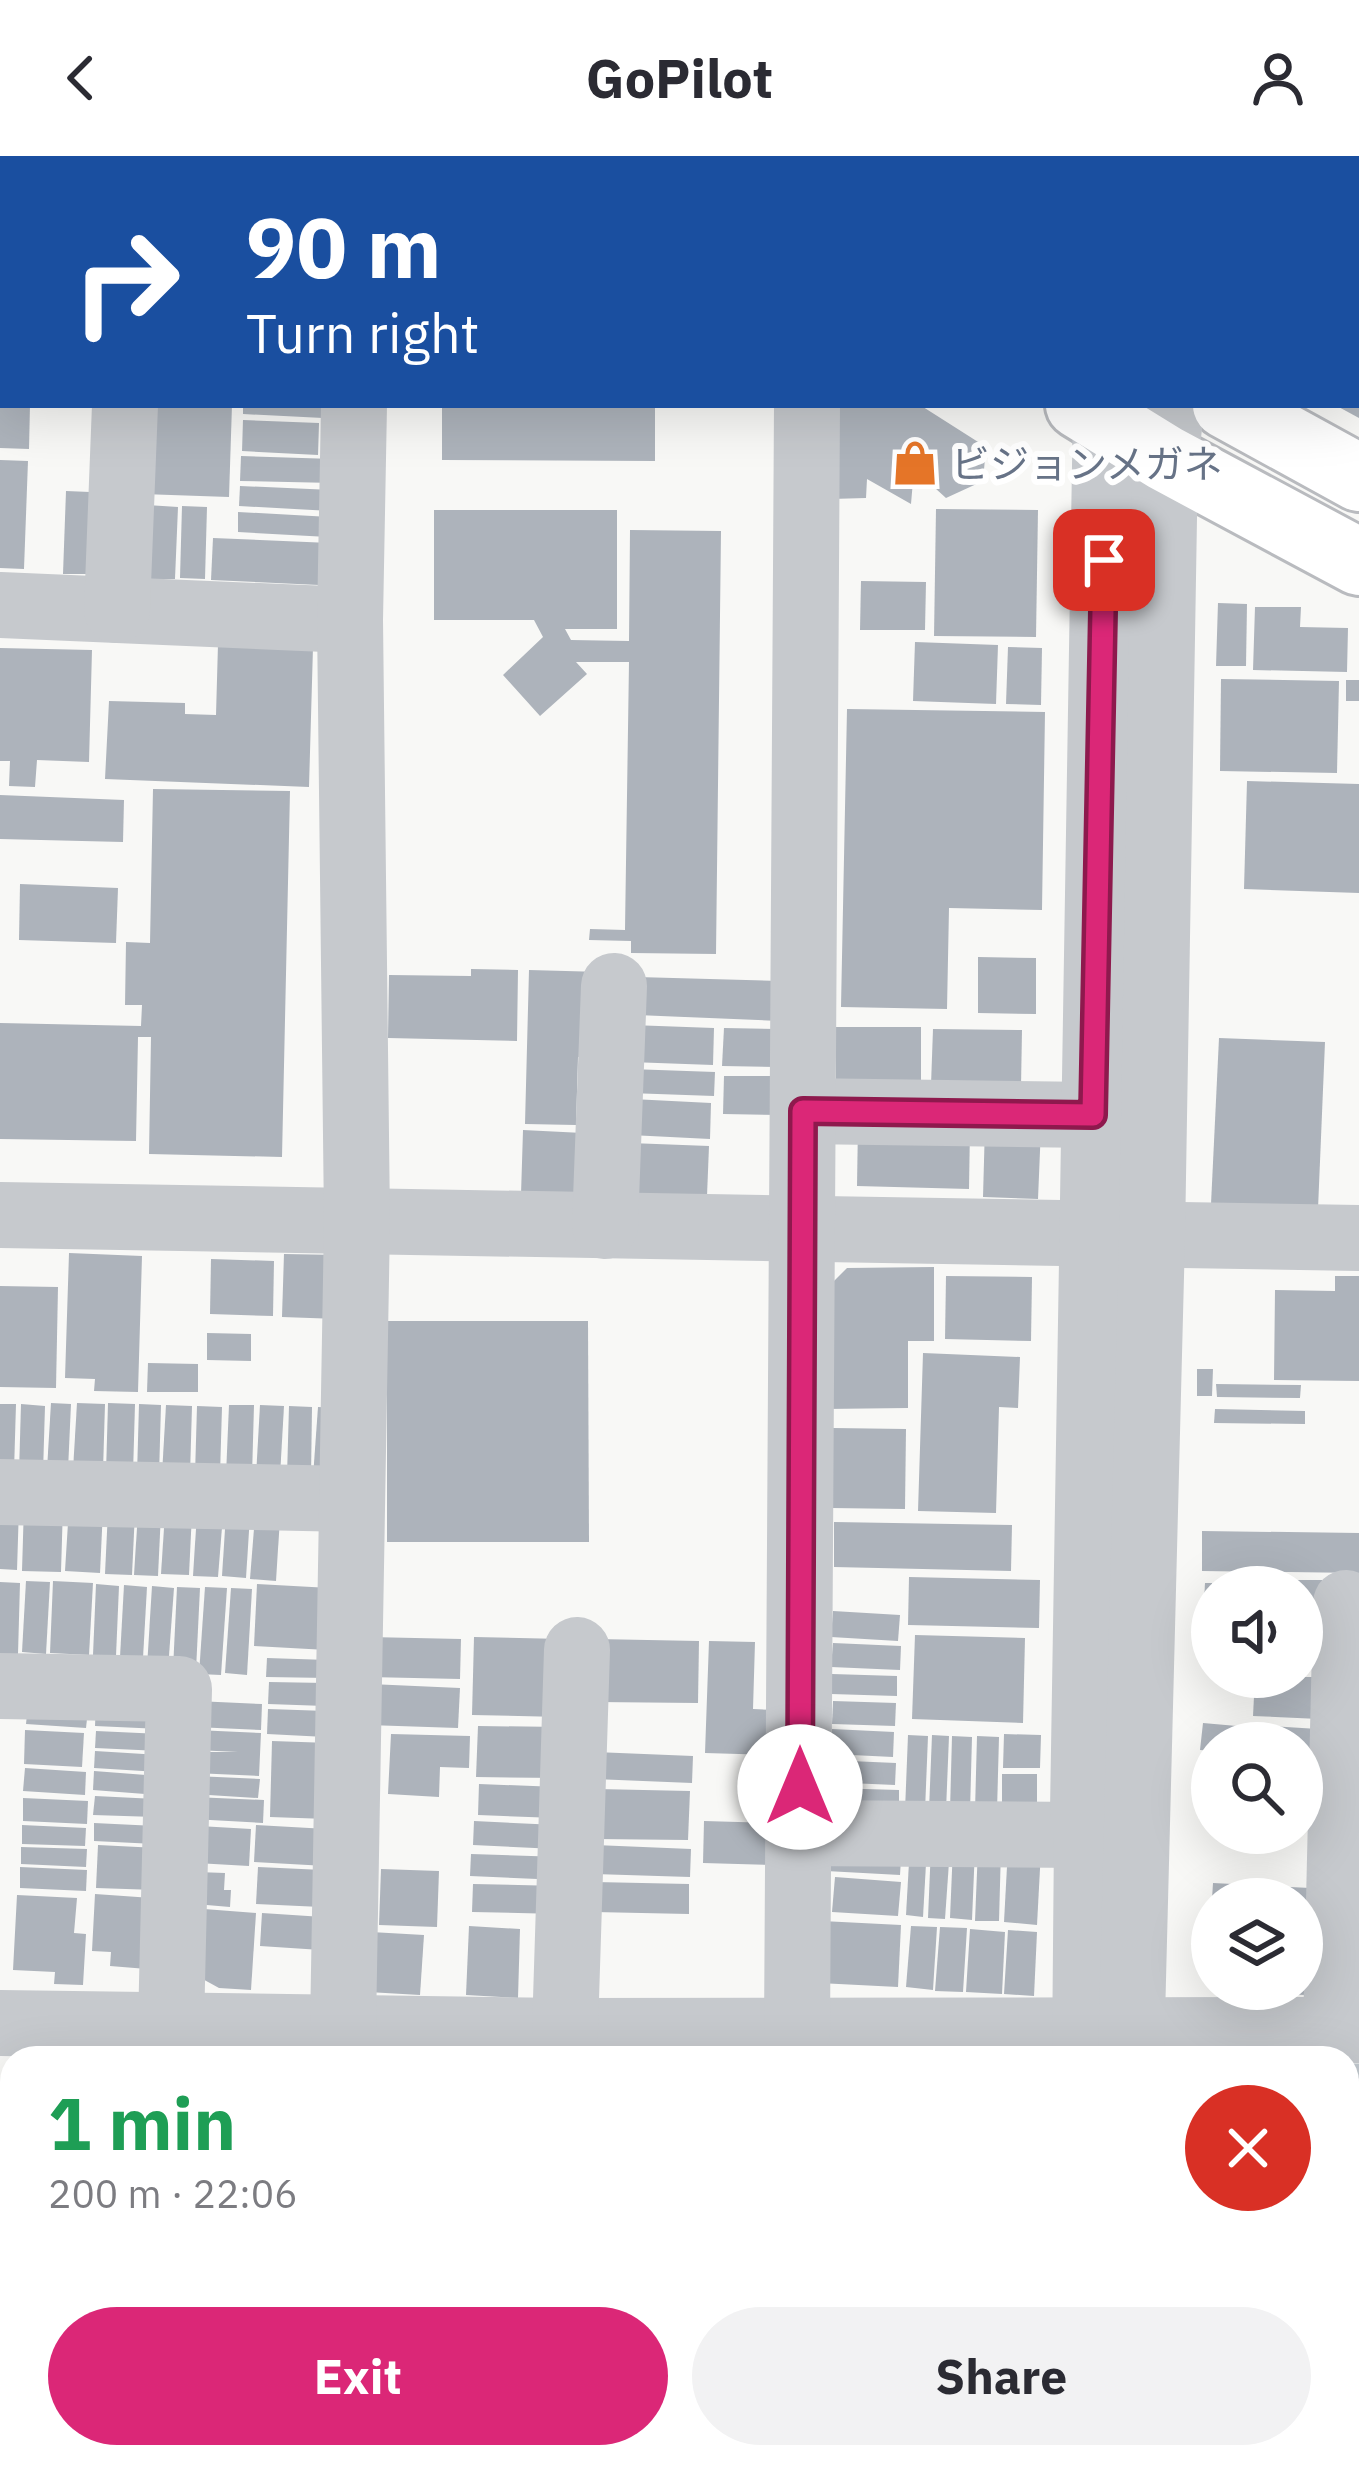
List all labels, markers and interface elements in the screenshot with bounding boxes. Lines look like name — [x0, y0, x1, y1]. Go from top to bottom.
text: GoPilot — [586, 43, 773, 113]
icon: back — [48, 45, 114, 111]
icon: person — [1245, 45, 1311, 111]
text: 90 m — [246, 192, 442, 301]
icon: right — [48, 204, 204, 360]
text: Turn right — [246, 298, 480, 368]
shop icon: ビジョンメガネ — [890, 438, 940, 488]
place label: ビジョンメガネ — [951, 438, 1223, 489]
pin — [1053, 509, 1155, 611]
icon: arrive — [1071, 527, 1137, 593]
map controls — [1191, 1566, 1323, 2010]
button: sound — [1191, 1566, 1323, 1698]
button: search — [1191, 1722, 1323, 1854]
position arrow — [737, 1724, 863, 1850]
button: layers — [1191, 1878, 1323, 2010]
text: 1 min — [48, 2076, 236, 2170]
button: close — [1185, 2085, 1311, 2211]
text: 200 m · 22:06 — [48, 2168, 298, 2219]
button: Exit — [48, 2307, 668, 2445]
button: Share — [692, 2307, 1311, 2445]

